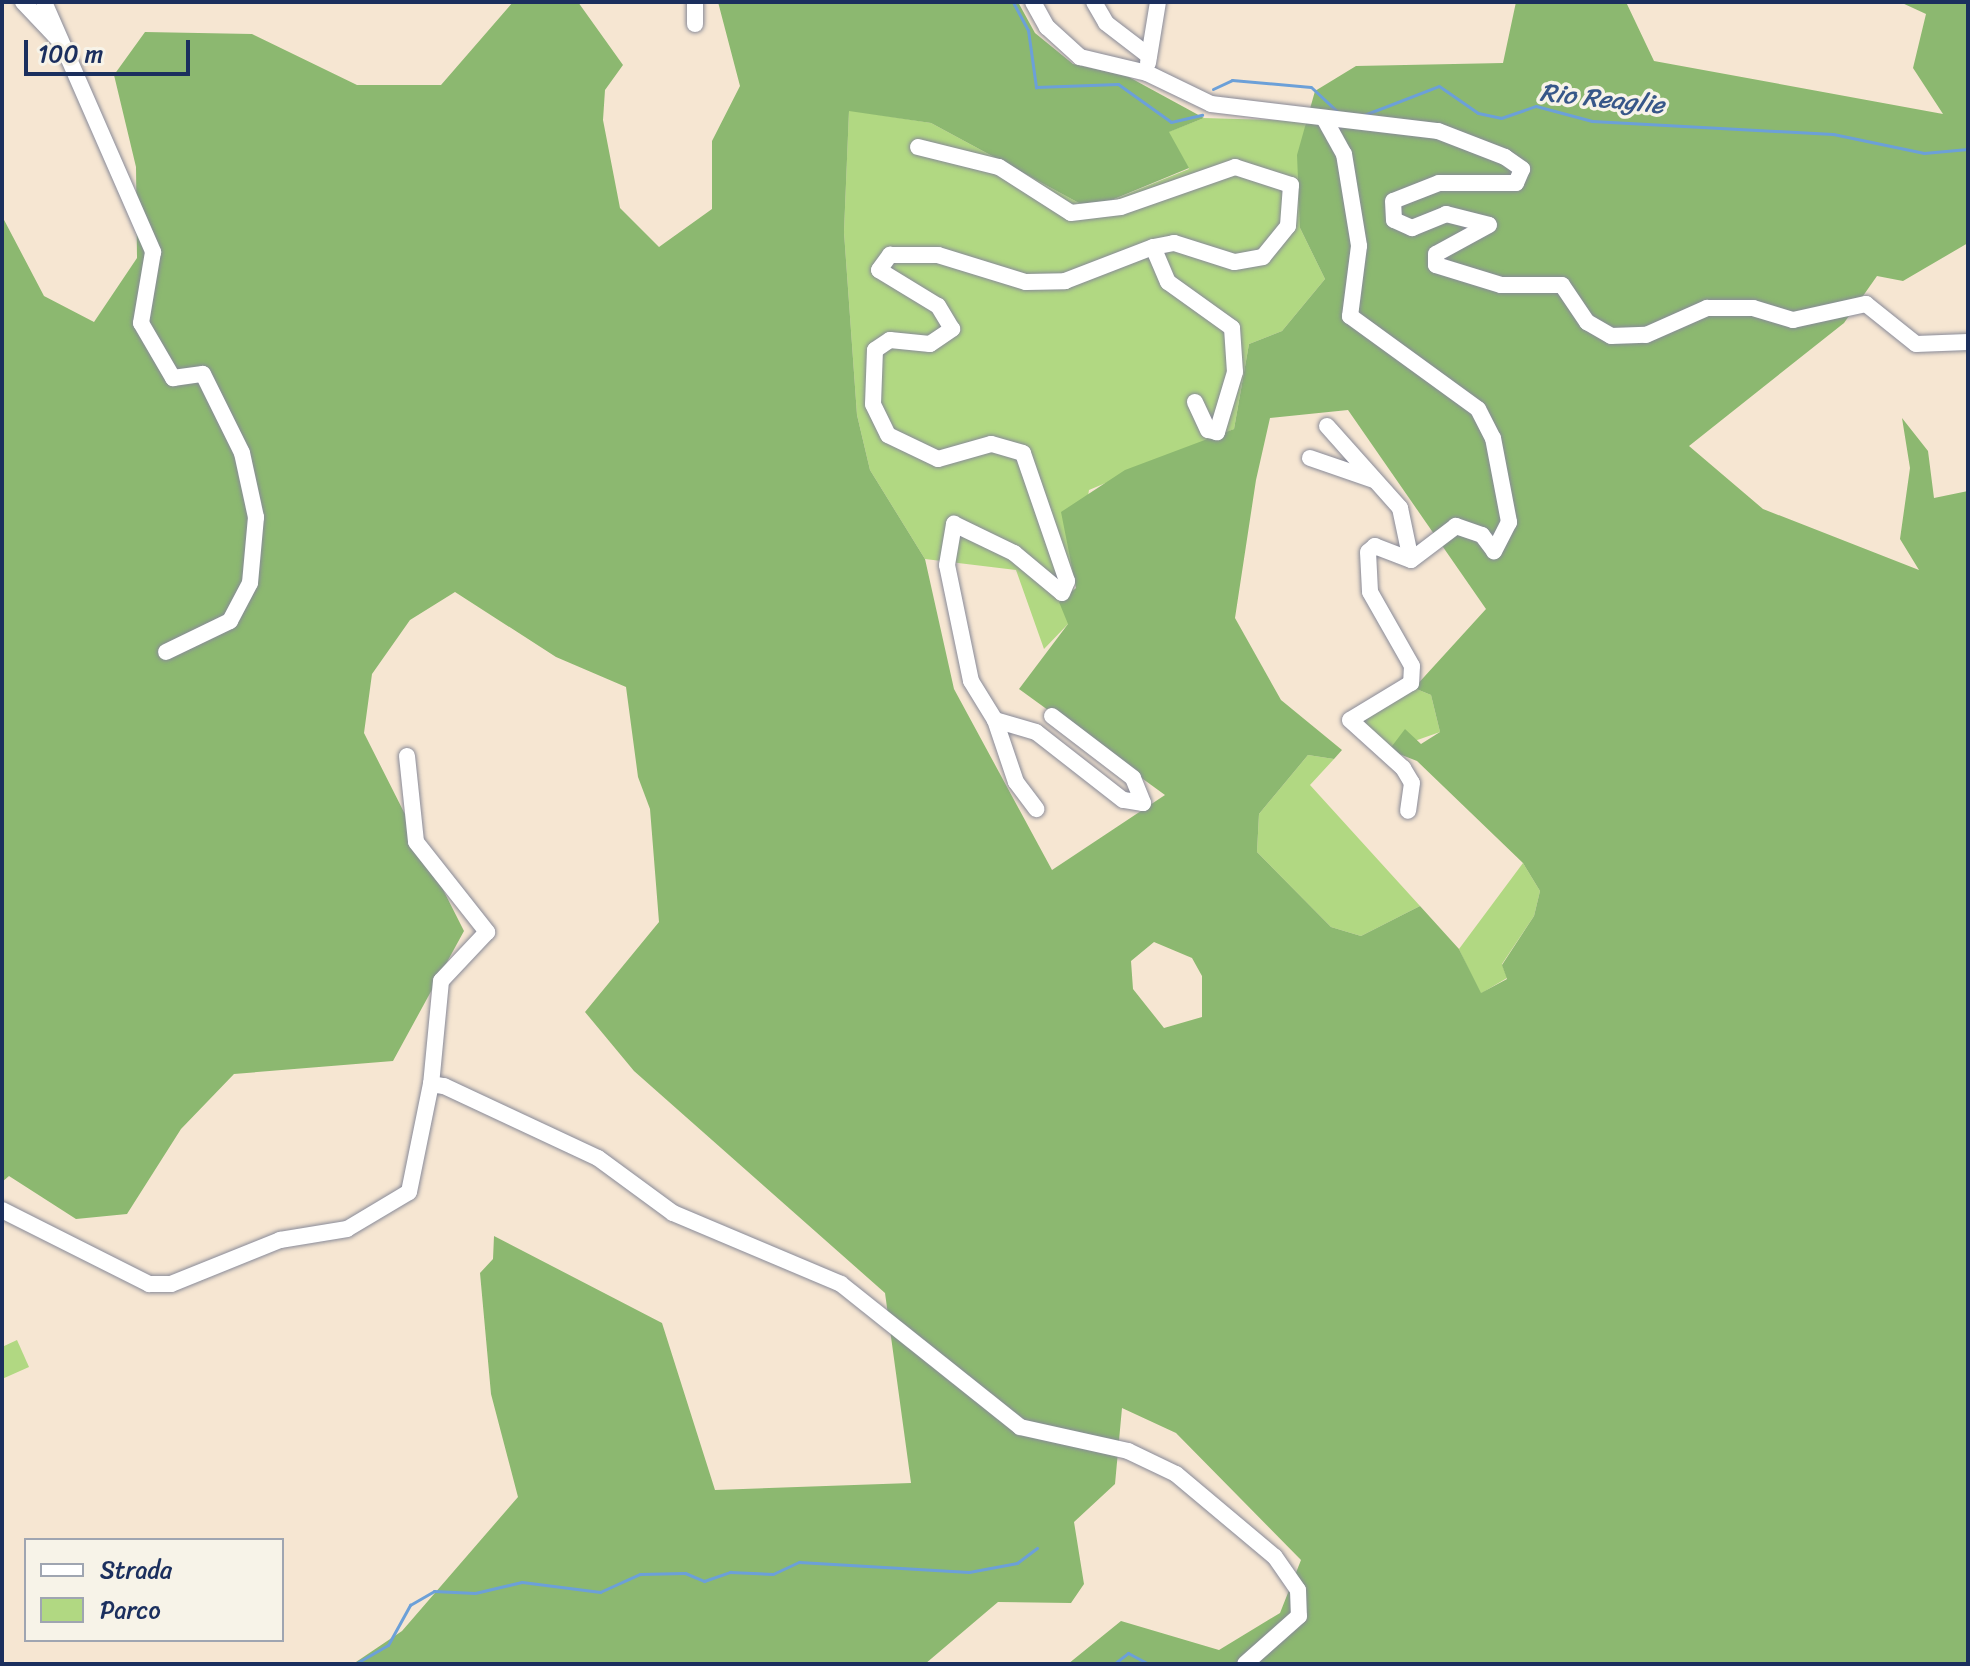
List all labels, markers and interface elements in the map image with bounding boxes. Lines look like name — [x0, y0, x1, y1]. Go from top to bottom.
scale bar — [28, 24, 194, 74]
text: 100 m — [38, 33, 103, 75]
water label: Rio Reaglie — [1538, 77, 1666, 121]
legend — [24, 1538, 284, 1642]
text: Strada — [100, 1549, 172, 1591]
text: Parco — [100, 1589, 161, 1631]

